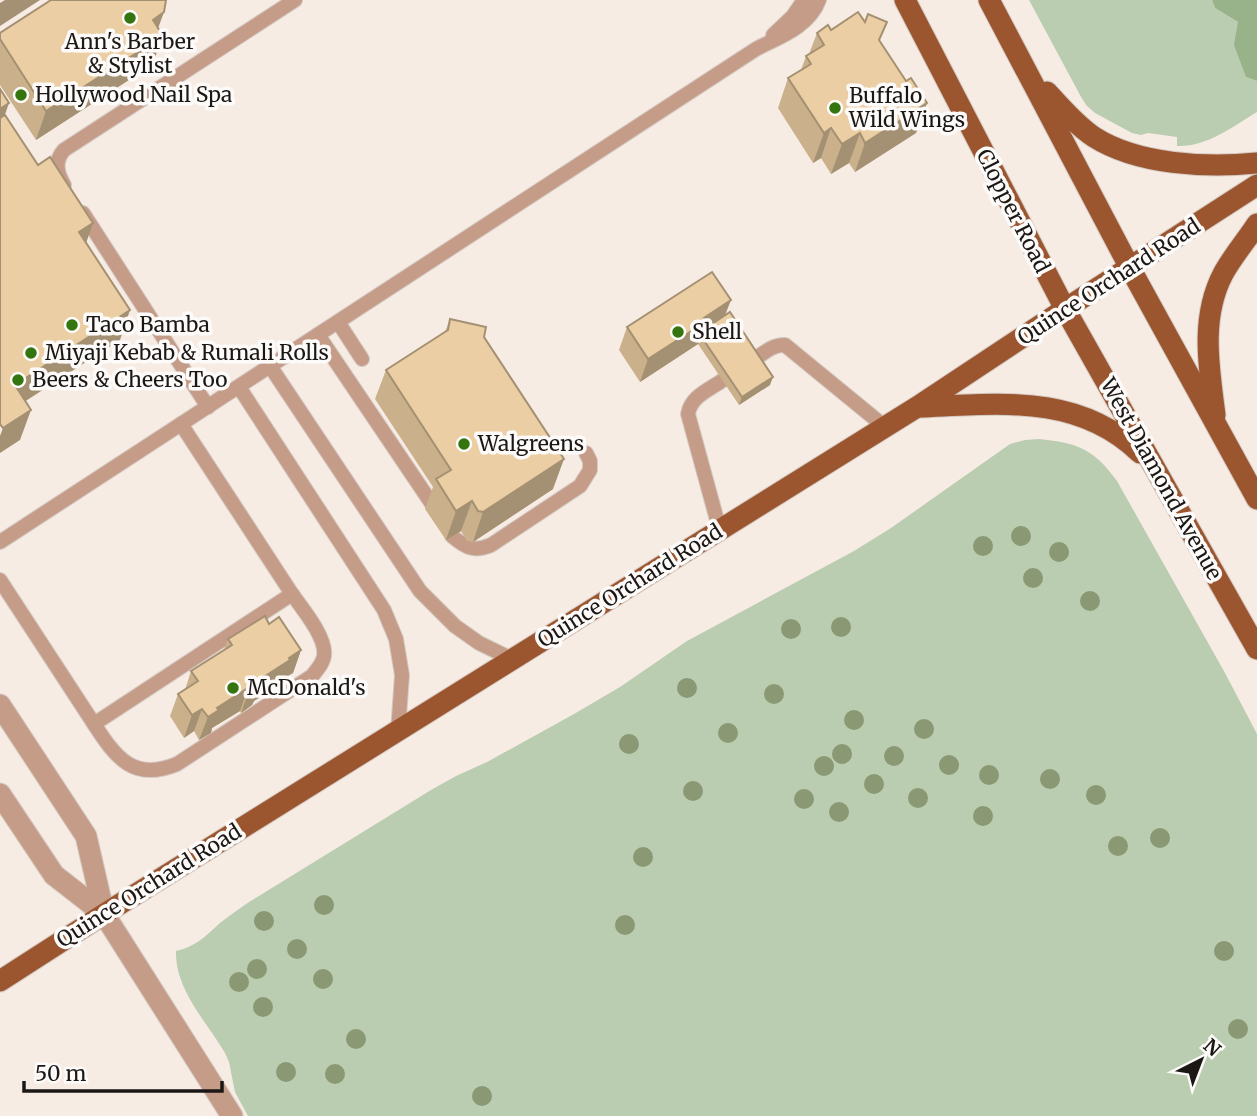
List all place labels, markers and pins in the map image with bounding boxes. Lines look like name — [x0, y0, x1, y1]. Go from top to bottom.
marker: Ann's Barber & Stylist — [122, 10, 138, 26]
place label: Ann's Barber & Stylist — [64, 28, 195, 79]
place label: Hollywood Nail Spa — [35, 81, 232, 108]
place label: Buffalo Wild Wings — [848, 82, 965, 133]
marker: Hollywood Nail Spa — [13, 87, 29, 103]
marker: Buffalo Wild Wings — [827, 100, 843, 116]
place label: Taco Bamba — [86, 311, 210, 338]
marker: Taco Bamba — [64, 317, 80, 333]
place label: Shell — [692, 318, 743, 345]
marker: Shell — [670, 324, 686, 340]
place label: Miyaji Kebab & Rumali Rolls — [45, 339, 329, 366]
marker: Miyaji Kebab & Rumali Rolls — [23, 345, 39, 361]
place label: Beers & Cheers Too — [32, 366, 228, 393]
marker: Beers & Cheers Too — [10, 372, 26, 388]
place label: Walgreens — [477, 430, 584, 457]
marker: Walgreens — [456, 436, 472, 452]
place label: McDonald's — [247, 674, 366, 701]
marker: McDonald's — [225, 680, 241, 696]

